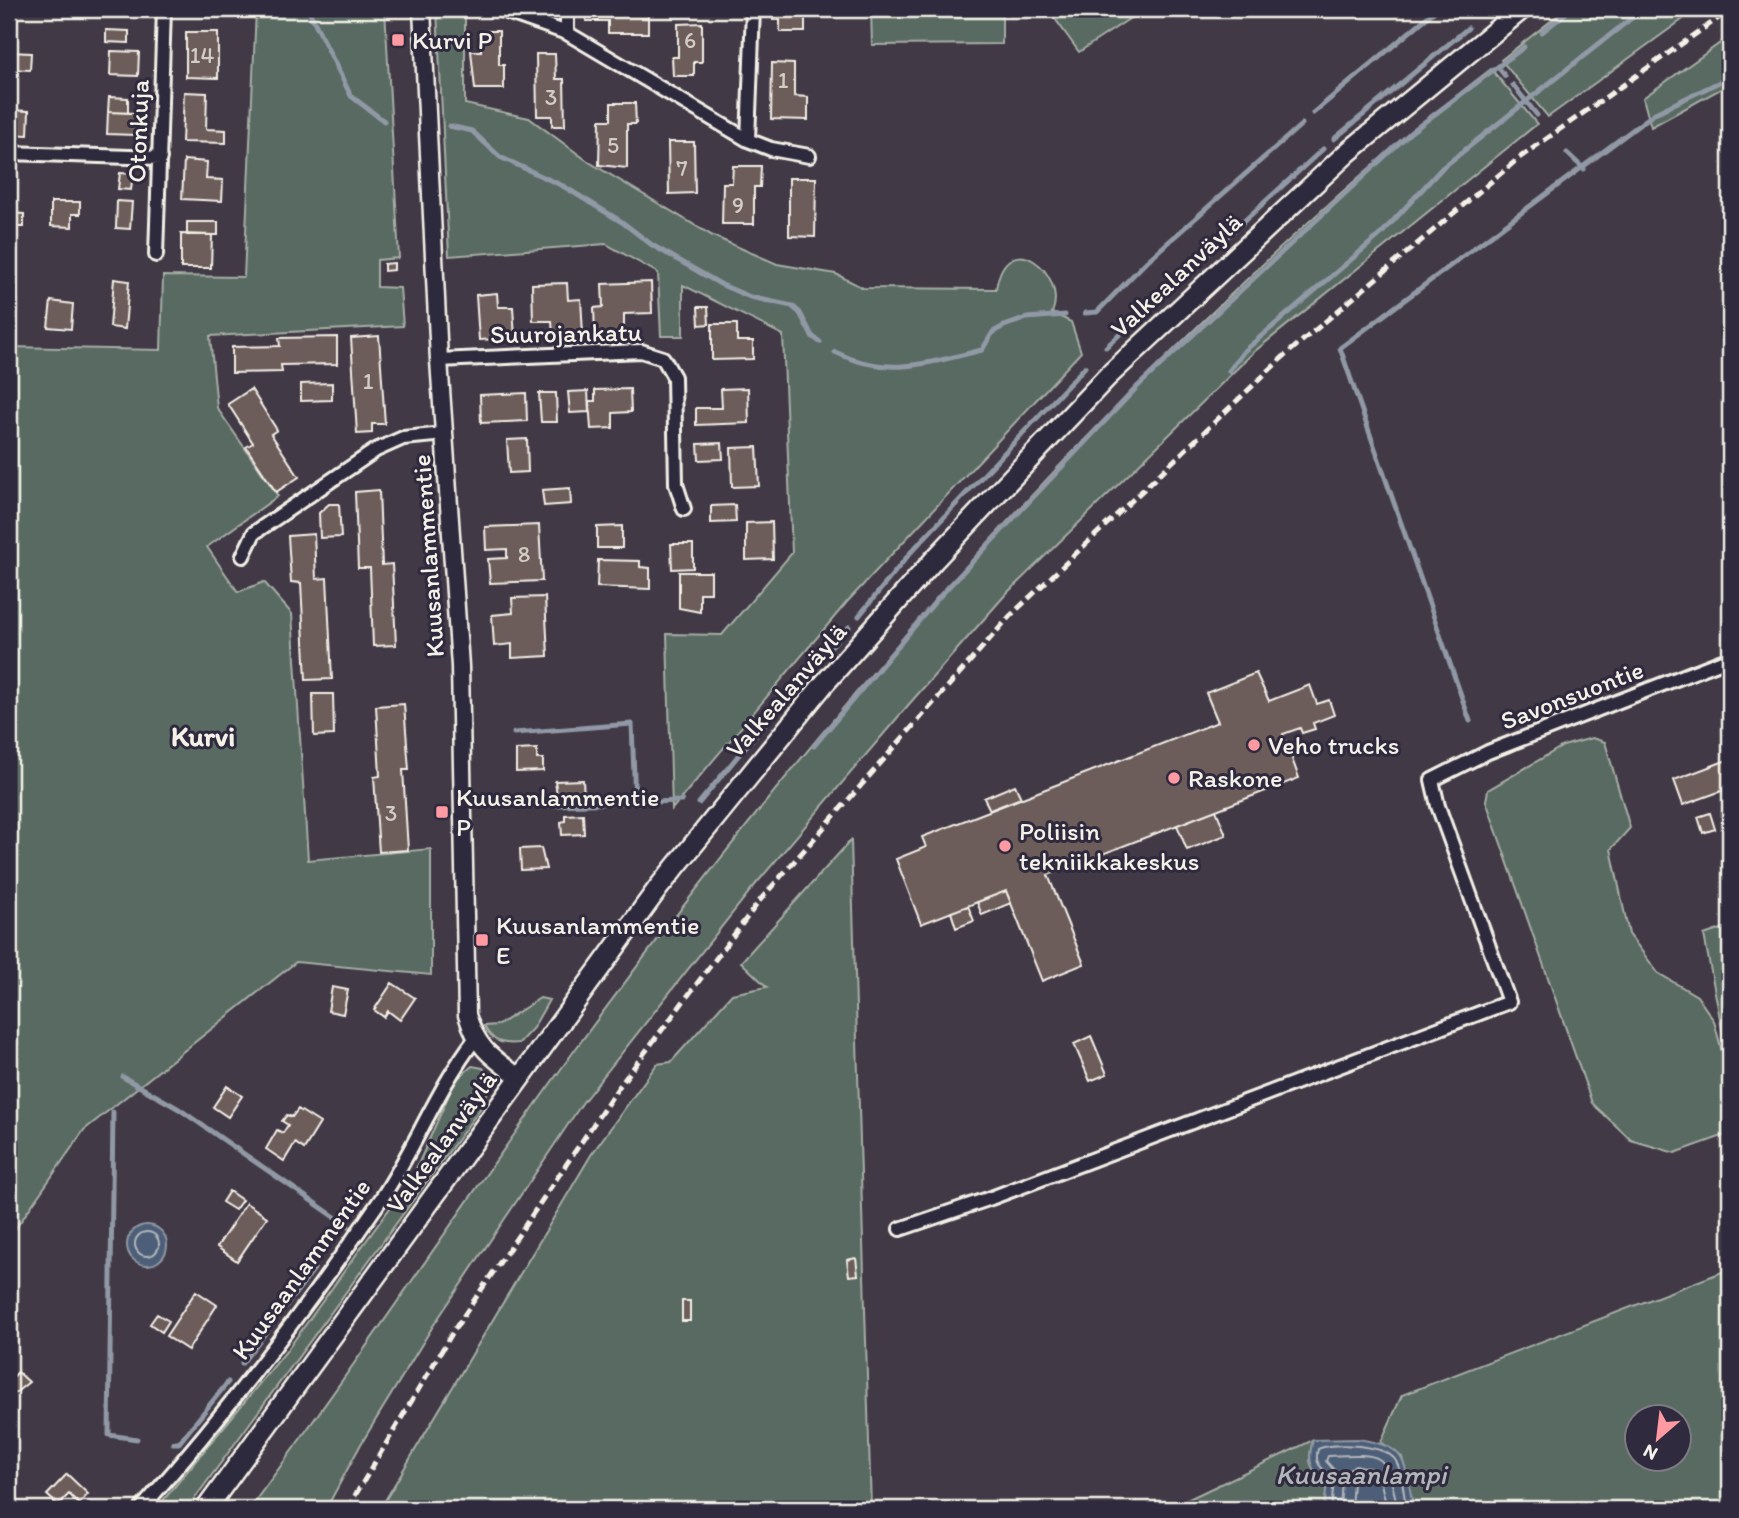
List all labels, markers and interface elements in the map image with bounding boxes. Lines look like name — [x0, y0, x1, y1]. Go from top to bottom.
place label: Kurvi P — [412, 24, 492, 56]
house number: 6 — [684, 26, 696, 54]
marker: Kurvi P — [390, 32, 406, 48]
house number: 14 — [190, 41, 214, 69]
house number: 1 — [778, 66, 789, 94]
street label: Otonkuja — [120, 78, 156, 183]
house number: 3 — [545, 83, 557, 111]
house number: 5 — [607, 131, 619, 159]
house number: 7 — [676, 154, 688, 182]
house number: 9 — [732, 191, 744, 219]
street label: Valkealanväylä — [1103, 205, 1249, 344]
street label: Suurojankatu — [490, 316, 642, 350]
house number: 1 — [363, 367, 374, 395]
street label: Kuusanlammentie — [405, 453, 451, 659]
house number: 8 — [518, 540, 530, 568]
street label: Valkealanväylä — [719, 616, 854, 764]
street label: Savonsuontie — [1496, 653, 1648, 737]
district label: Kurvi — [171, 719, 235, 753]
place label: Veho trucks — [1268, 729, 1399, 761]
marker: Veho trucks — [1246, 737, 1262, 753]
place label: Raskone — [1188, 762, 1283, 794]
marker: Raskone — [1166, 770, 1182, 786]
place label: Kuusanlammentie P — [456, 781, 659, 843]
house number: 3 — [385, 799, 397, 827]
marker: Kuusanlammentie P — [434, 804, 450, 820]
place label: Poliisin tekniikkakeskus — [1019, 815, 1199, 877]
marker: Poliisin tekniikkakeskus — [997, 838, 1013, 854]
place label: Kuusanlammentie E — [496, 909, 699, 971]
marker: Kuusanlammentie E — [474, 932, 490, 948]
street label: Valkealanväylä — [378, 1064, 504, 1220]
street label: Kuusaanlammentie — [224, 1172, 378, 1366]
north arrow — [1624, 1402, 1694, 1472]
text: N — [1639, 1439, 1661, 1466]
water label: Kuusaanlampi — [1276, 1457, 1449, 1491]

